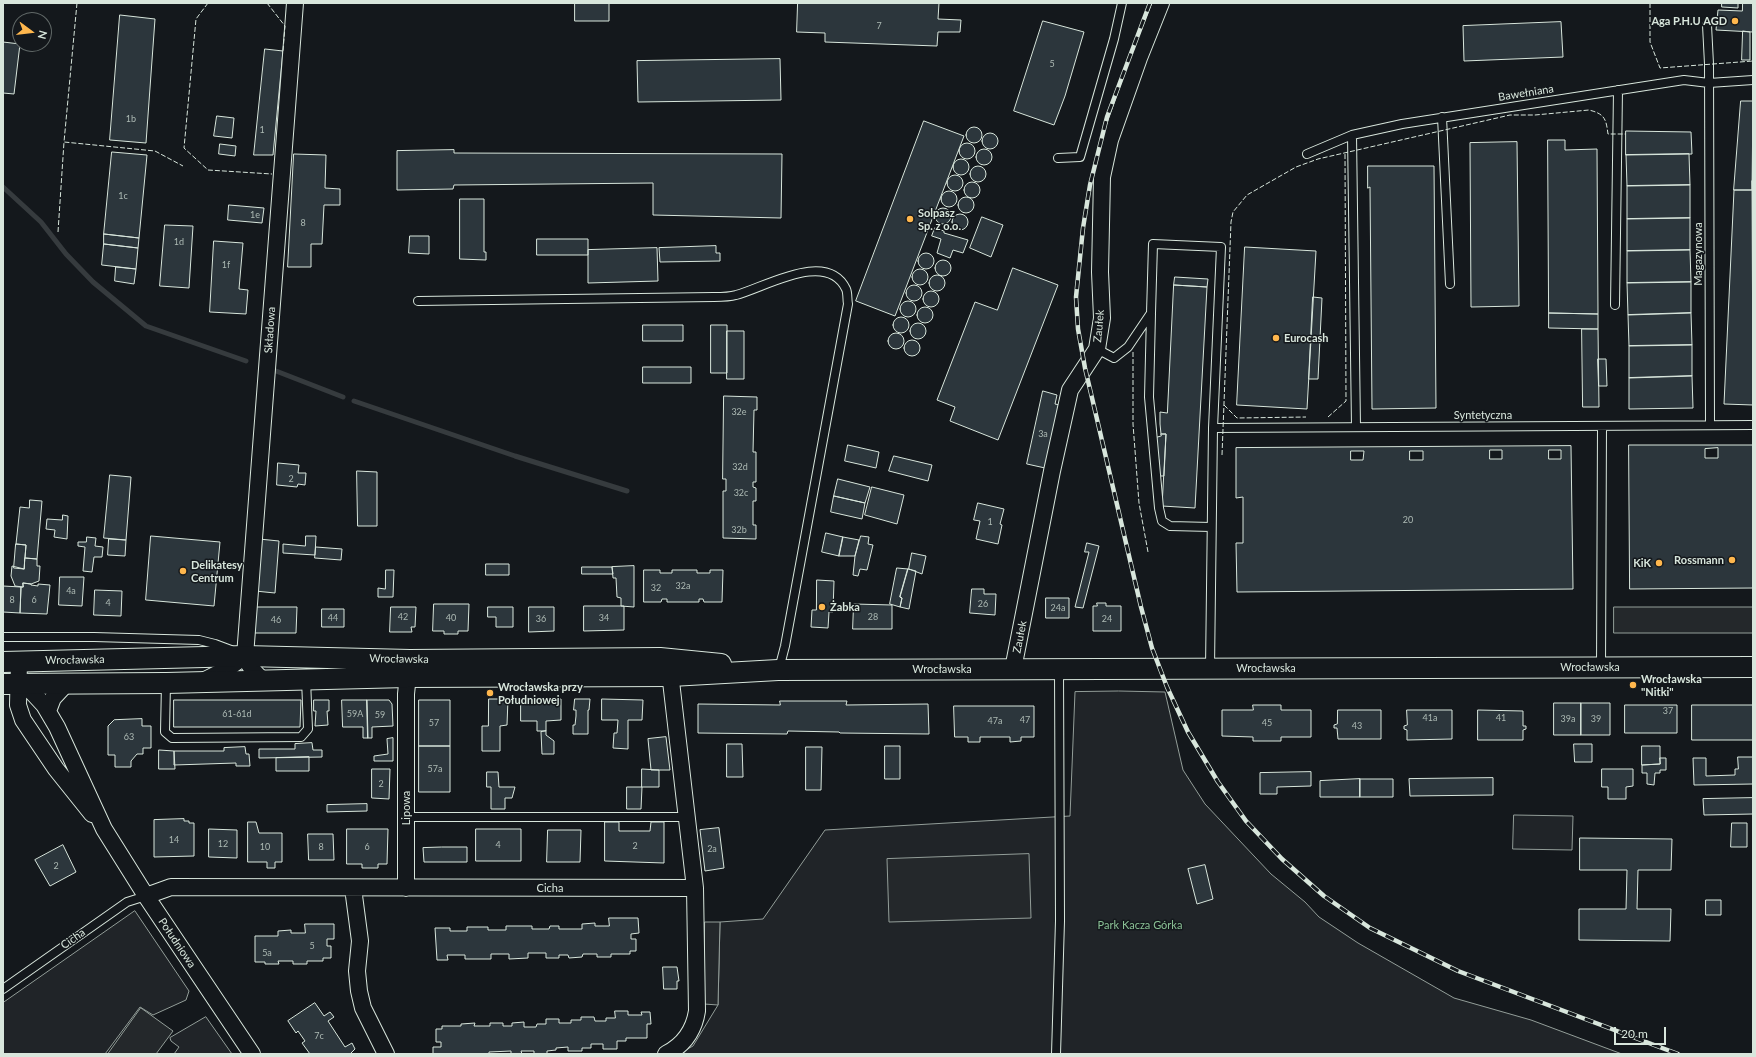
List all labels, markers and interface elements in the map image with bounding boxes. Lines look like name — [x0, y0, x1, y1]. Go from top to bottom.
north arrow — [12, 12, 52, 52]
place label: Aga P.H.U AGD — [1651, 14, 1727, 28]
marker: Aga P.H.U AGD — [1730, 16, 1740, 26]
house number: 7 — [876, 21, 882, 31]
text: N — [36, 29, 50, 41]
house number: 5 — [1049, 59, 1055, 69]
street label: Bawełniana — [1497, 82, 1555, 104]
house number: 1b — [126, 114, 136, 124]
house number: 1 — [259, 125, 265, 135]
house number: 1c — [118, 191, 128, 201]
place label: Solpasz Sp. z o.o. — [918, 206, 961, 232]
house number: 1e — [250, 210, 260, 220]
marker: Solpasz Sp. z o.o. — [905, 214, 915, 224]
house number: 8 — [300, 218, 306, 228]
street label: Magazynowa — [1691, 222, 1705, 286]
house number: 1d — [174, 237, 184, 247]
house number: 1f — [222, 260, 230, 270]
street label: Składowa — [262, 306, 278, 354]
street label: Zaułek — [1091, 309, 1107, 343]
place label: Eurocash — [1284, 331, 1329, 345]
marker: Eurocash — [1271, 333, 1281, 343]
house number: 32e — [731, 407, 747, 417]
street label: Syntetyczna — [1454, 408, 1512, 422]
house number: 3a — [1038, 429, 1048, 439]
house number: 32d — [732, 462, 748, 472]
house number: 2 — [288, 474, 294, 484]
house number: 32c — [734, 488, 748, 498]
house number: 20 — [1403, 515, 1413, 525]
house number: 1 — [987, 517, 993, 527]
house number: 32b — [731, 525, 747, 535]
place label: Rossmann — [1674, 553, 1724, 567]
marker: Rossmann — [1727, 555, 1737, 565]
place label: KiK — [1633, 556, 1651, 570]
place label: Delikatesy Centrum — [191, 558, 243, 584]
marker: KiK — [1654, 558, 1664, 568]
marker: Delikatesy Centrum — [178, 566, 188, 576]
house number: 32a — [676, 581, 690, 591]
house number: 32 — [651, 583, 661, 593]
house number: 4a — [66, 586, 76, 596]
house number: 8 — [9, 595, 15, 605]
house number: 6 — [31, 595, 37, 605]
house number: 4 — [105, 598, 111, 608]
house number: 26 — [978, 599, 988, 609]
place label: Żabka — [830, 600, 860, 614]
marker: Żabka — [817, 602, 827, 612]
house number: 24a — [1051, 603, 1065, 613]
house number: 42 — [398, 612, 408, 622]
house number: 28 — [868, 612, 878, 622]
house number: 44 — [328, 613, 338, 623]
house number: 40 — [446, 613, 456, 623]
house number: 34 — [599, 613, 609, 623]
house number: 36 — [536, 614, 546, 624]
house number: 24 — [1102, 614, 1112, 624]
house number: 46 — [271, 615, 281, 625]
street label: Zaułek — [1010, 620, 1030, 654]
street label: Wrocławska — [369, 652, 429, 666]
street label: Wrocławska — [45, 653, 105, 667]
street label: Wrocławska — [1560, 660, 1620, 674]
street label: Wrocławska — [1236, 661, 1296, 675]
street label: Wrocławska — [912, 662, 972, 676]
place label: Wrocławska "Nitki" — [1641, 672, 1702, 698]
place label: Wrocławska przy Południowej — [498, 680, 583, 706]
marker: Wrocławska "Nitki" — [1628, 680, 1638, 690]
marker: Wrocławska przy Południowej — [485, 688, 495, 698]
house number: 37 — [1663, 706, 1673, 716]
house number: 61-61d — [222, 709, 252, 719]
house number: 59A — [347, 709, 363, 719]
house number: 59 — [375, 710, 385, 720]
house number: 41a — [1423, 713, 1437, 723]
house number: 41 — [1496, 713, 1506, 723]
house number: 39a — [1561, 714, 1575, 724]
house number: 39 — [1591, 714, 1601, 724]
house number: 47 — [1020, 715, 1030, 725]
house number: 47a — [988, 716, 1002, 726]
house number: 57 — [429, 718, 439, 728]
house number: 45 — [1262, 718, 1272, 728]
house number: 43 — [1352, 721, 1362, 731]
house number: 63 — [124, 732, 134, 742]
house number: 57a — [428, 764, 442, 774]
house number: 2 — [378, 779, 384, 789]
street label: Lipowa — [399, 791, 413, 825]
house number: 14 — [169, 835, 179, 845]
house number: 12 — [218, 839, 228, 849]
house number: 4 — [495, 840, 501, 850]
house number: 2 — [632, 841, 638, 851]
house number: 10 — [260, 842, 270, 852]
house number: 8 — [318, 842, 324, 852]
house number: 6 — [364, 842, 370, 852]
house number: 2a — [707, 844, 717, 854]
house number: 2 — [53, 861, 59, 871]
street label: Cicha — [537, 881, 563, 895]
street label: Południowa — [156, 916, 198, 970]
park label: Park Kacza Górka — [1098, 918, 1182, 932]
street label: Cicha — [58, 926, 88, 952]
house number: 5 — [309, 941, 315, 951]
house number: 5a — [262, 948, 272, 958]
scale bar — [1616, 1019, 1668, 1045]
text: 20 m — [1621, 1026, 1648, 1041]
house number: 7c — [314, 1031, 324, 1041]

